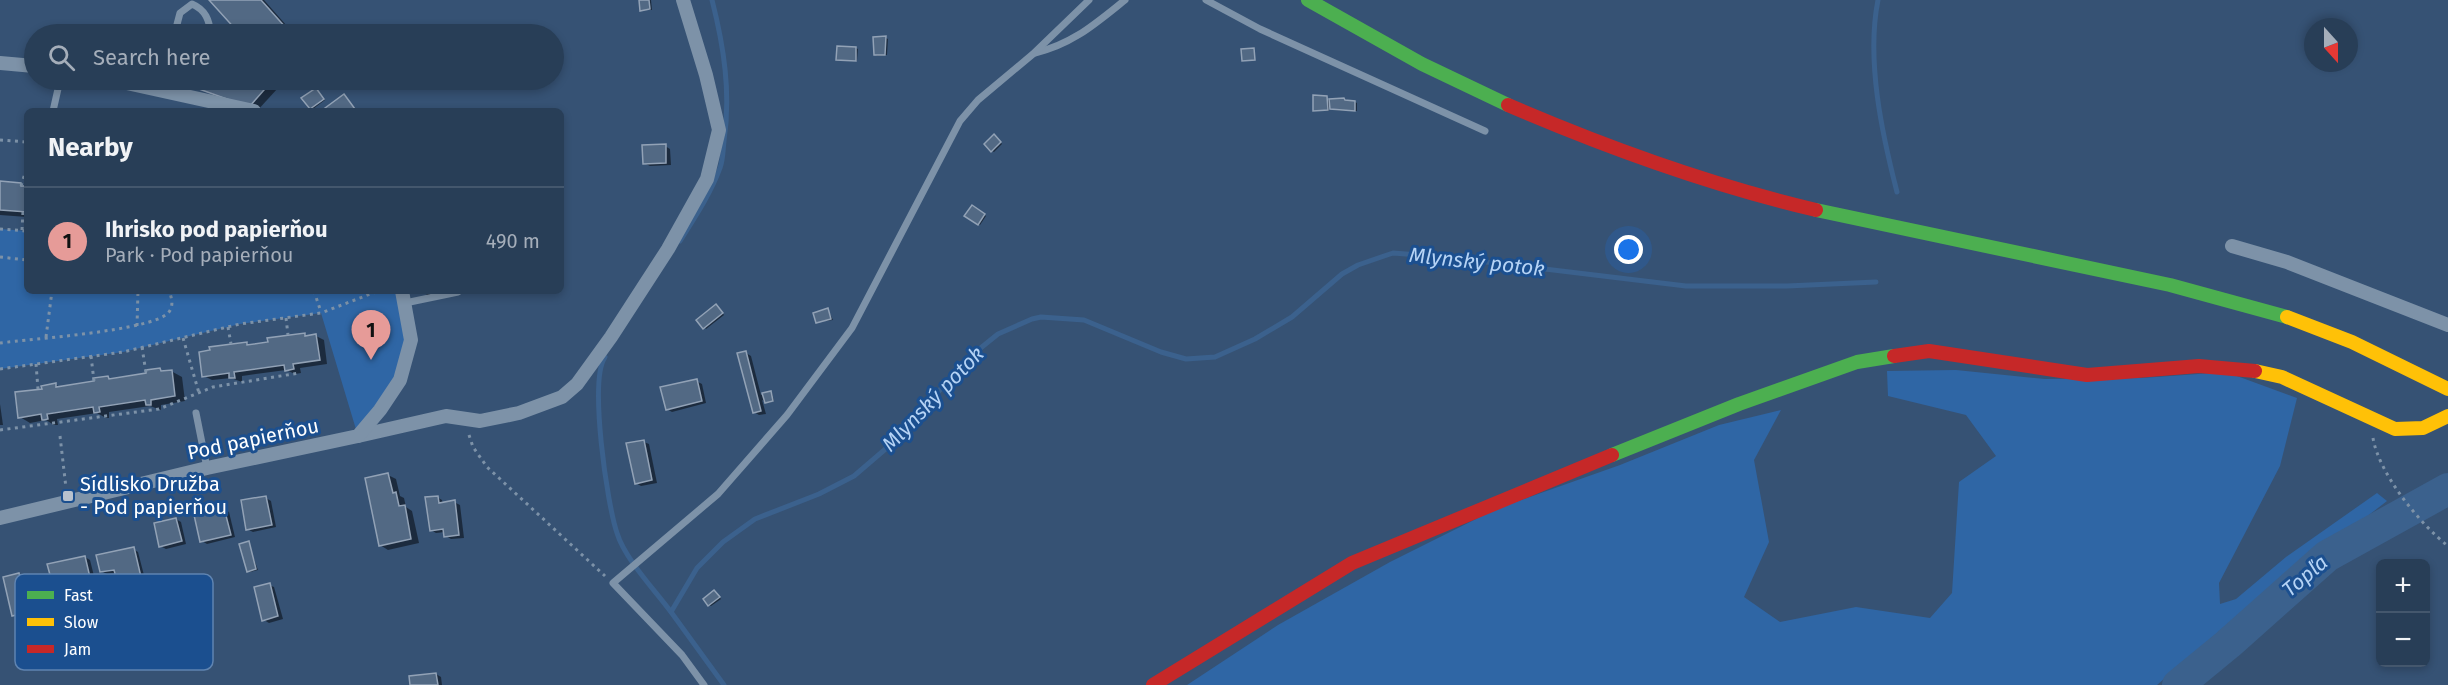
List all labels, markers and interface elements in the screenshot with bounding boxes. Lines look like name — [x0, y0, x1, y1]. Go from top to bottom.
north arrow — [2304, 18, 2358, 72]
search box — [24, 24, 564, 90]
icon: search — [45, 41, 78, 74]
text: Search here — [93, 44, 211, 71]
text: Nearby — [48, 132, 133, 163]
text: Ihrisko pod papierňou — [105, 216, 328, 243]
text: 1 — [63, 229, 72, 253]
text: 490 m — [486, 229, 540, 253]
your location — [1614, 235, 1643, 264]
water label: Mlynský potok — [1408, 242, 1546, 282]
text: Park · Pod papierňou — [105, 243, 293, 267]
pin: 1 — [352, 310, 391, 360]
water label: Mlynský potok — [876, 341, 990, 457]
street label: Pod papierňou — [185, 413, 321, 465]
place label: Sídlisko Družba - Pod papierňou — [80, 472, 227, 519]
marker: Sídlisko Družba - Pod papierňou — [61, 489, 75, 503]
water label: Topľa — [2277, 550, 2333, 602]
map controls — [2376, 559, 2430, 667]
button: + — [2376, 559, 2430, 613]
legend — [15, 574, 213, 670]
text: Fast — [64, 586, 93, 605]
text: Slow — [64, 613, 99, 632]
button: − — [2376, 613, 2430, 667]
text: Jam — [64, 640, 91, 659]

